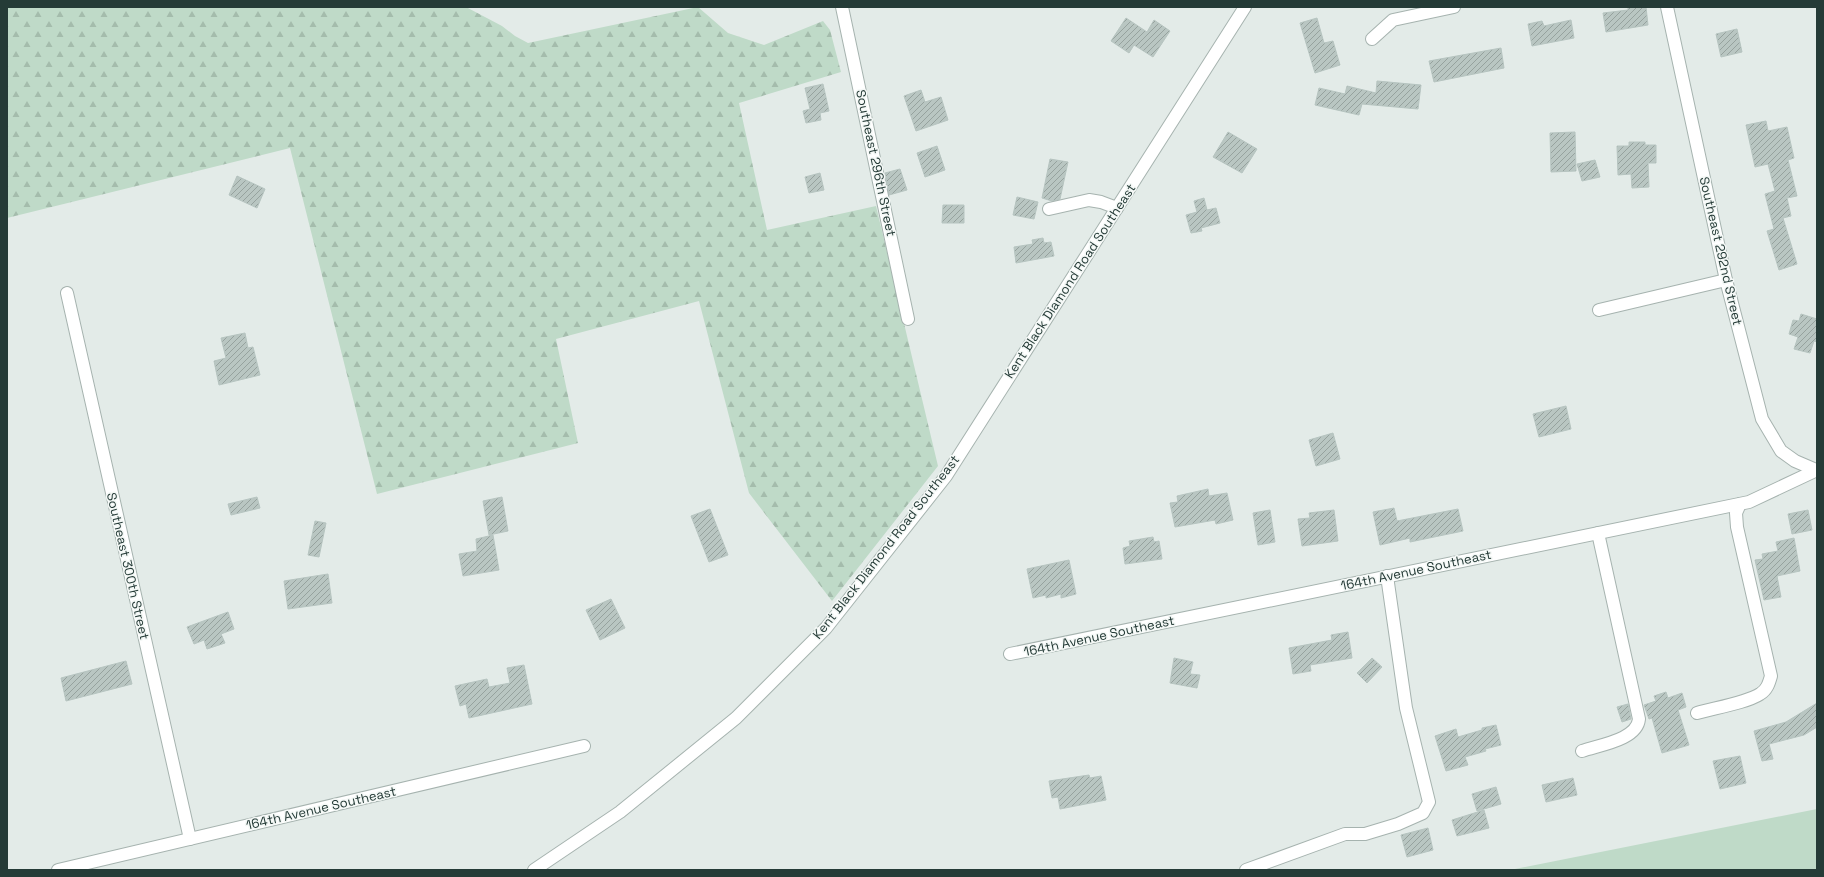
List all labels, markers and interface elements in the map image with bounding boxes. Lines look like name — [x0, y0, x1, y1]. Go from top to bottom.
street label: Southeast 296th Street — [852, 88, 900, 238]
street label: Southeast 292nd Street — [1696, 175, 1746, 327]
street label: Kent Black Diamond Road Southeast — [1001, 180, 1139, 382]
street label: Kent Black Diamond Road Southeast — [809, 452, 963, 642]
street label: Southeast 300th Street — [103, 491, 153, 641]
street label: 164th Avenue Southeast — [1339, 546, 1493, 594]
street label: 164th Avenue Southeast — [1022, 612, 1176, 660]
street label: 164th Avenue Southeast — [244, 782, 398, 834]

